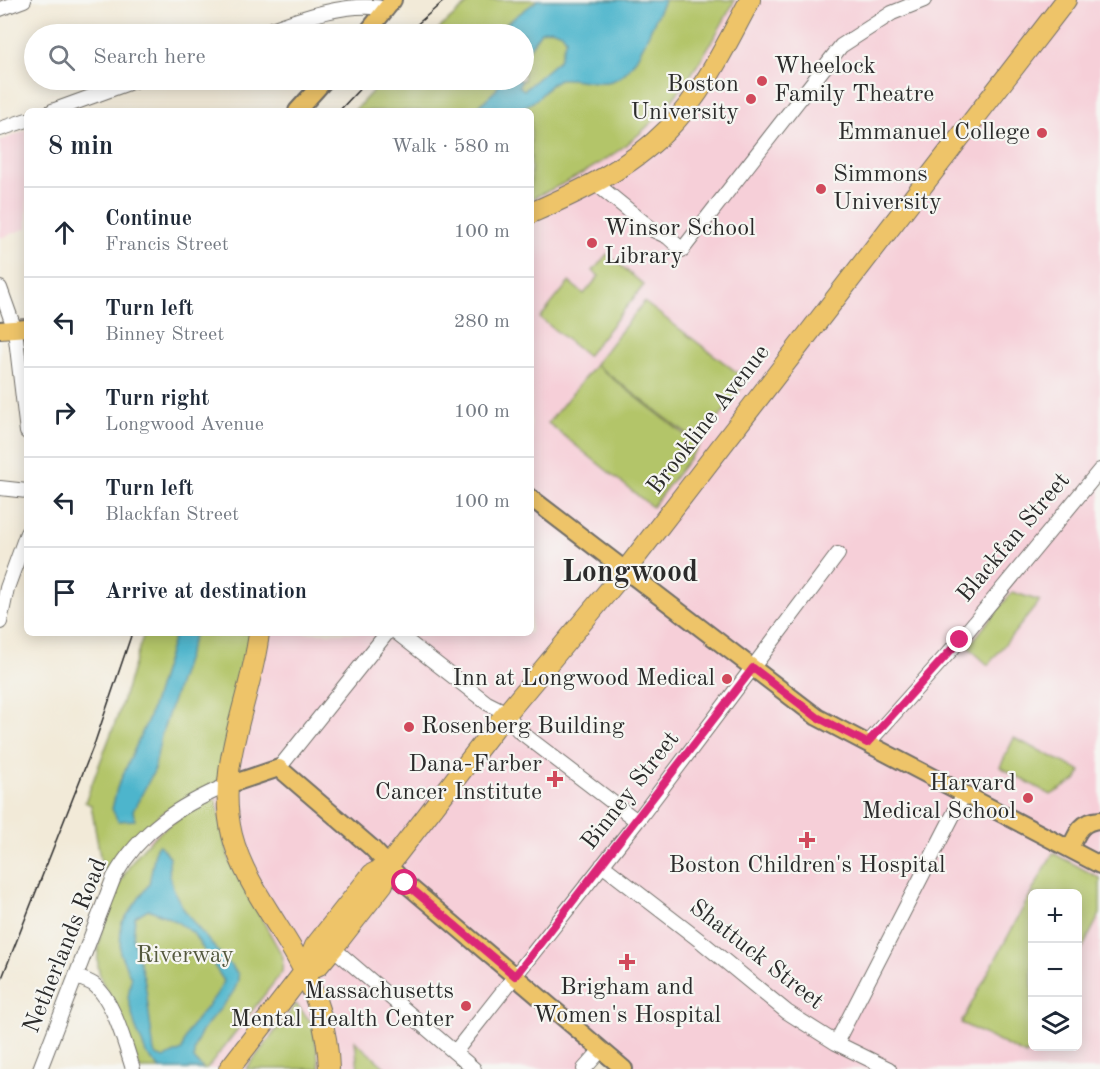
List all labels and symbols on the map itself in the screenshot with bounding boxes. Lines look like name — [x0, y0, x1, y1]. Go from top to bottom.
place label: Wheelock Family Theatre — [774, 55, 934, 107]
place label: Boston University — [630, 73, 739, 125]
marker: Wheelock Family Theatre — [755, 74, 769, 88]
marker: Boston University — [744, 92, 758, 106]
place label: Emmanuel College — [837, 121, 1030, 145]
marker: Emmanuel College — [1035, 126, 1049, 140]
place label: Simmons University — [833, 163, 942, 215]
marker: Simmons University — [814, 182, 828, 196]
place label: Winsor School Library — [604, 217, 756, 269]
marker: Winsor School Library — [585, 236, 599, 250]
street label: Brookline Avenue — [643, 341, 775, 499]
street label: Blackfan Street — [953, 469, 1075, 607]
district label: Longwood — [562, 558, 698, 588]
route end — [946, 626, 972, 652]
place label: Inn at Longwood Medical — [453, 667, 715, 691]
marker: Inn at Longwood Medical — [720, 672, 734, 686]
place label: Rosenberg Building — [421, 715, 625, 739]
marker: Rosenberg Building — [402, 720, 416, 734]
street label: Binney Street — [578, 727, 684, 855]
place label: Dana-Farber Cancer Institute — [375, 753, 542, 805]
marker: Dana-Farber Cancer Institute — [546, 770, 564, 788]
place label: Harvard Medical School — [862, 772, 1016, 824]
marker: Harvard Medical School — [1021, 791, 1035, 805]
marker: Boston Children's Hospital — [798, 831, 816, 849]
place label: Boston Children's Hospital — [668, 854, 946, 878]
street label: Netherlands Road — [20, 855, 112, 1037]
route start — [391, 869, 417, 895]
street label: Shattuck Street — [685, 895, 827, 1015]
park label: Riverway — [136, 944, 234, 968]
marker: Brigham and Women's Hospital — [618, 953, 636, 971]
place label: Brigham and Women's Hospital — [533, 976, 721, 1028]
place label: Massachusetts Mental Health Center — [231, 980, 454, 1032]
marker: Massachusetts Mental Health Center — [459, 999, 473, 1013]

